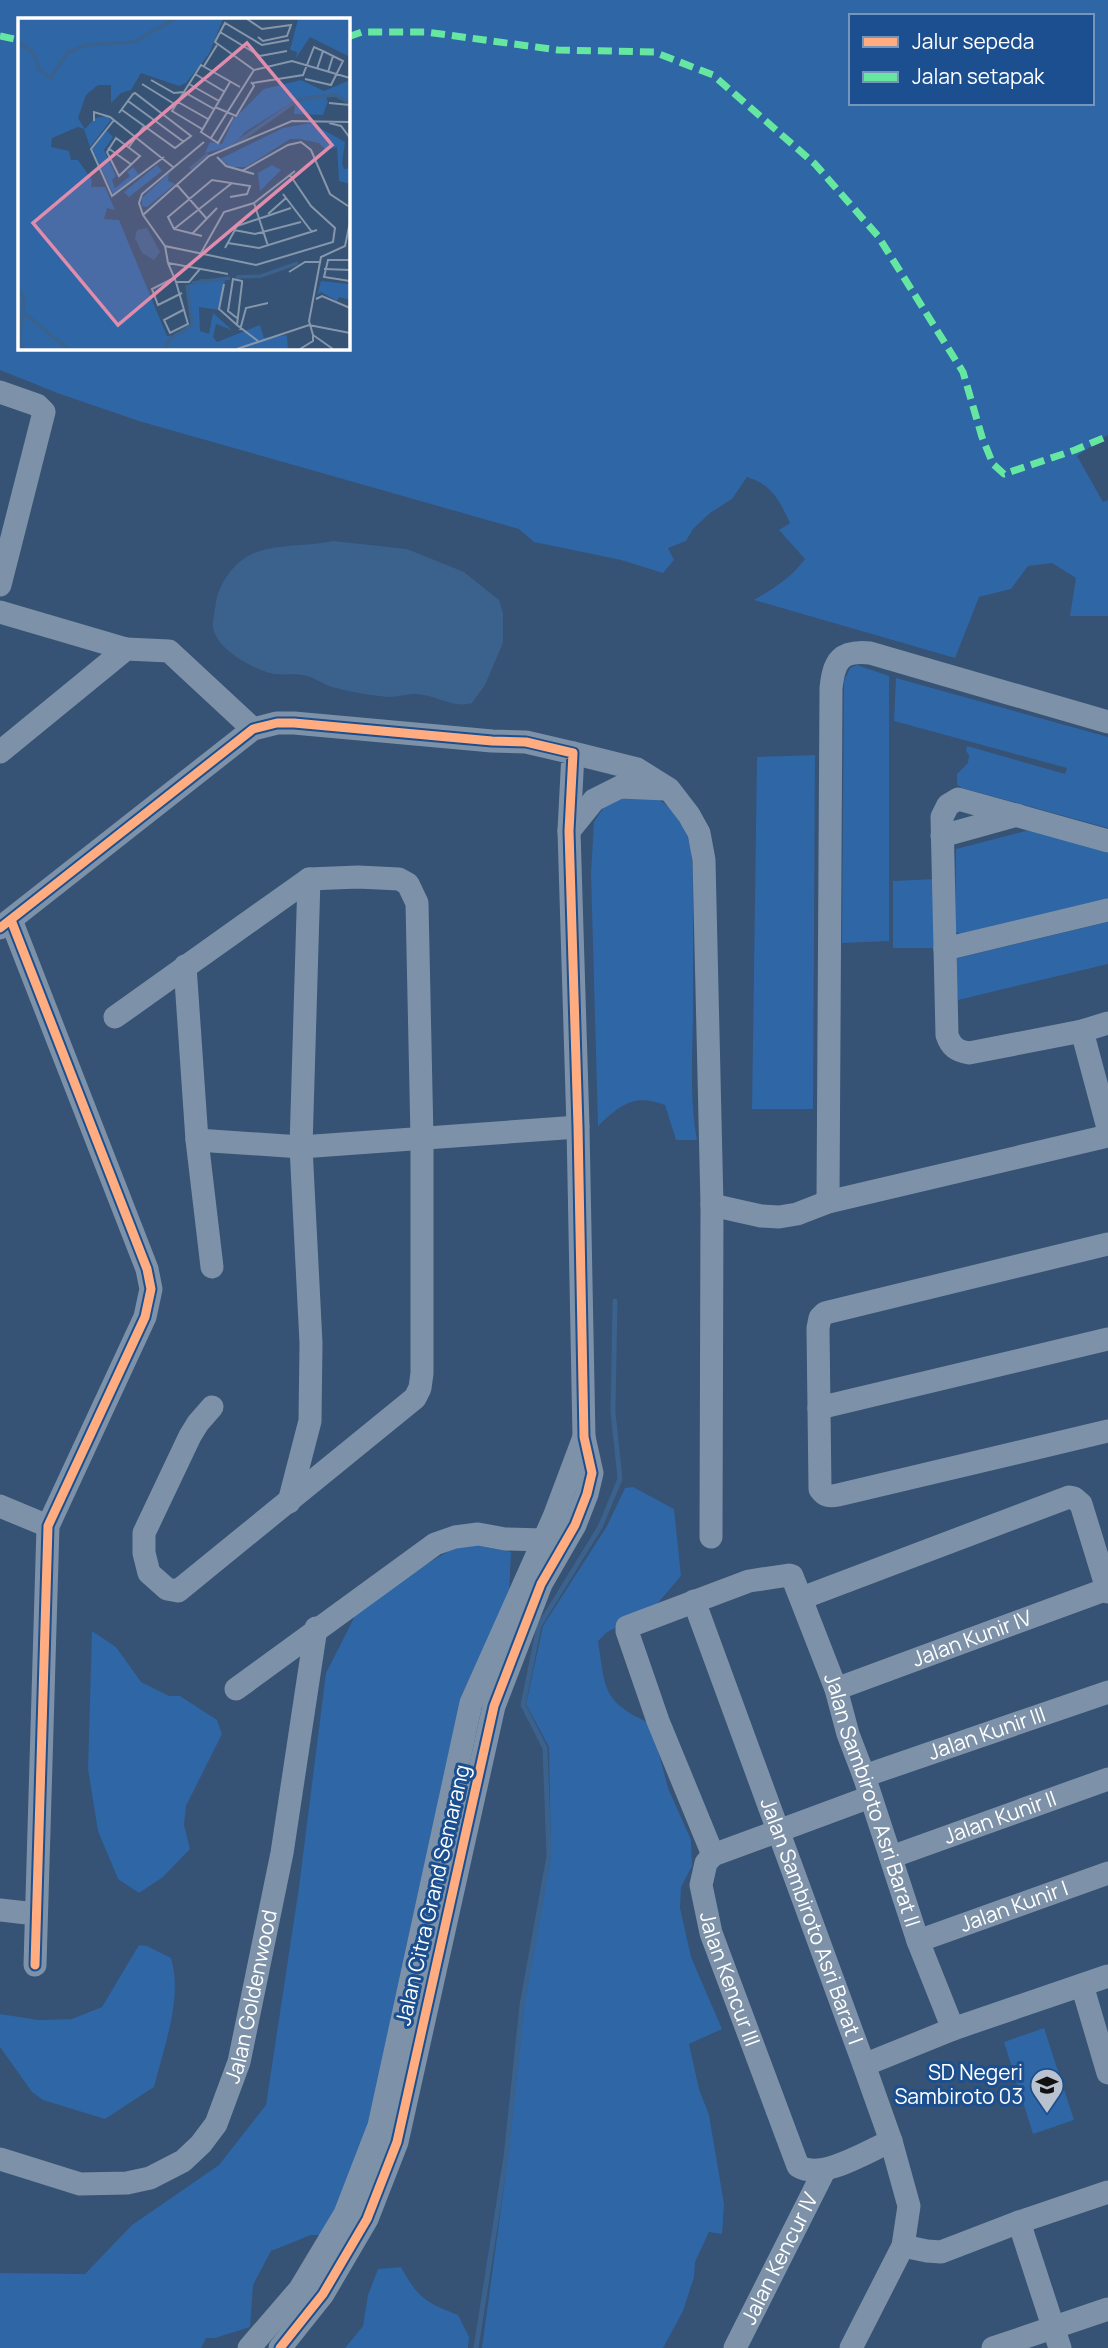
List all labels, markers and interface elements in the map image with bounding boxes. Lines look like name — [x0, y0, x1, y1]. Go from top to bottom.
legend — [849, 14, 1094, 105]
inset map — [18, 18, 350, 350]
text: Jalur sepeda — [912, 27, 1034, 55]
text: Jalan setapak — [912, 62, 1045, 90]
street label: Jalan Kunir IV — [908, 1603, 1036, 1673]
street label: Jalan Sambiroto Asri Barat II — [818, 1669, 927, 1930]
street label: Jalan Kunir III — [924, 1700, 1049, 1766]
street label: Jalan Citra Grand Semarang — [388, 1762, 476, 2028]
street label: Jalan Kunir II — [940, 1784, 1060, 1850]
street label: Jalan Sambiroto Asri Barat I — [754, 1794, 870, 2048]
street label: Jalan Kunir I — [956, 1873, 1072, 1938]
street label: Jalan Goldenwood — [217, 1907, 283, 2087]
street label: Jalan Kencur III — [694, 1909, 767, 2050]
place label: SD Negeri Sambiroto 03 — [894, 2058, 1023, 2110]
school or university icon: SD Negeri Sambiroto 03 — [1028, 2066, 1066, 2115]
street label: Jalan Kencur IV — [734, 2187, 824, 2329]

